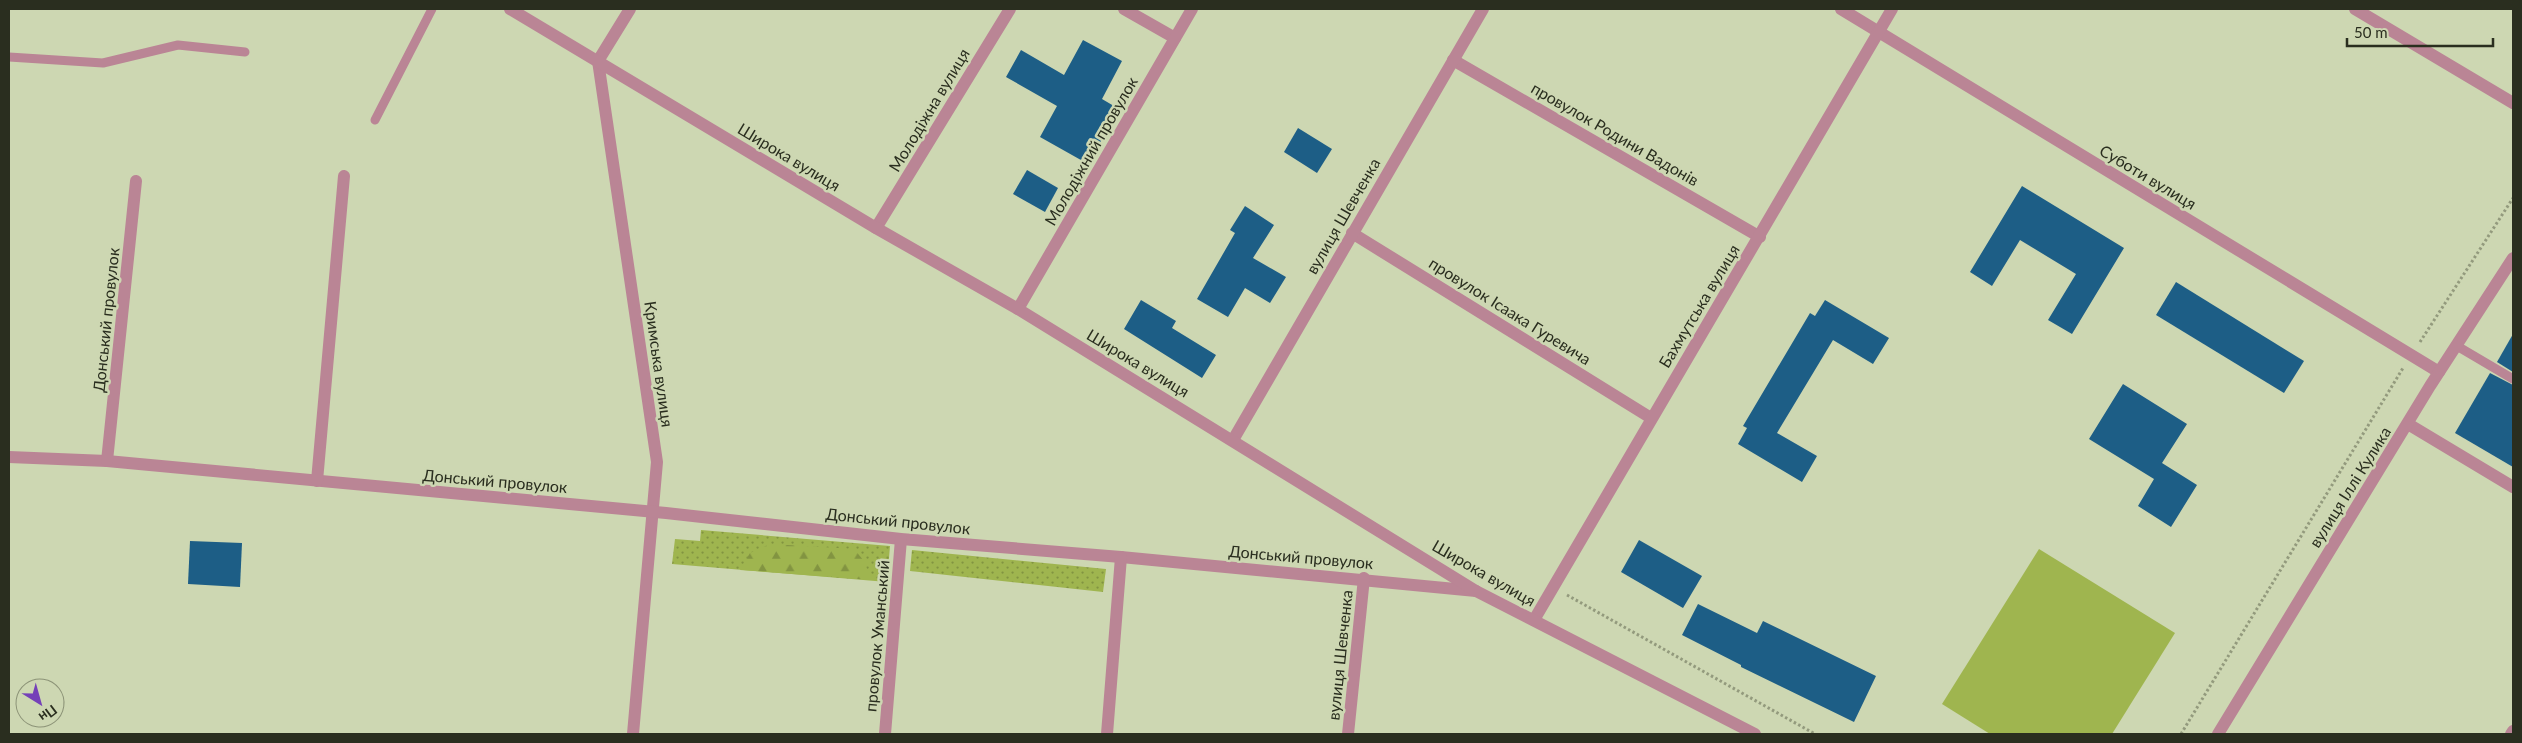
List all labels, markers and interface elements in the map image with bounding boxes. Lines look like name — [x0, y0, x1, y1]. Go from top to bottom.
scale bar — [2347, 15, 2493, 47]
text: 50 m — [2354, 23, 2388, 41]
street label: Молодіжна вулиця — [884, 45, 973, 175]
street label: Молодіжний провулок — [1040, 72, 1141, 228]
street label: провулок Родини Вадонів — [1528, 78, 1702, 189]
street label: Широка вулиця — [735, 119, 844, 195]
street label: Суботи вулиця — [2096, 140, 2200, 213]
street label: вулиця Шевченка — [1302, 154, 1383, 277]
street label: Бахмутська вулиця — [1654, 241, 1743, 371]
street label: Донський провулок — [88, 246, 123, 393]
street label: провулок Ісаака Гуревича — [1426, 253, 1595, 368]
street label: Кримська вулиця — [641, 300, 678, 428]
street label: Широка вулиця — [1084, 325, 1193, 401]
street label: вулиця Іллі Кулика — [2305, 423, 2394, 551]
street label: Донський провулок — [422, 465, 569, 496]
street label: Донський провулок — [825, 503, 972, 538]
street label: Широка вулиця — [1429, 535, 1539, 610]
street label: Донський провулок — [1228, 541, 1375, 572]
street label: провулок Уманський — [860, 559, 893, 713]
street label: вулиця Шевченка — [1323, 589, 1356, 721]
north arrow — [15, 678, 65, 728]
text: Пн — [36, 701, 61, 726]

